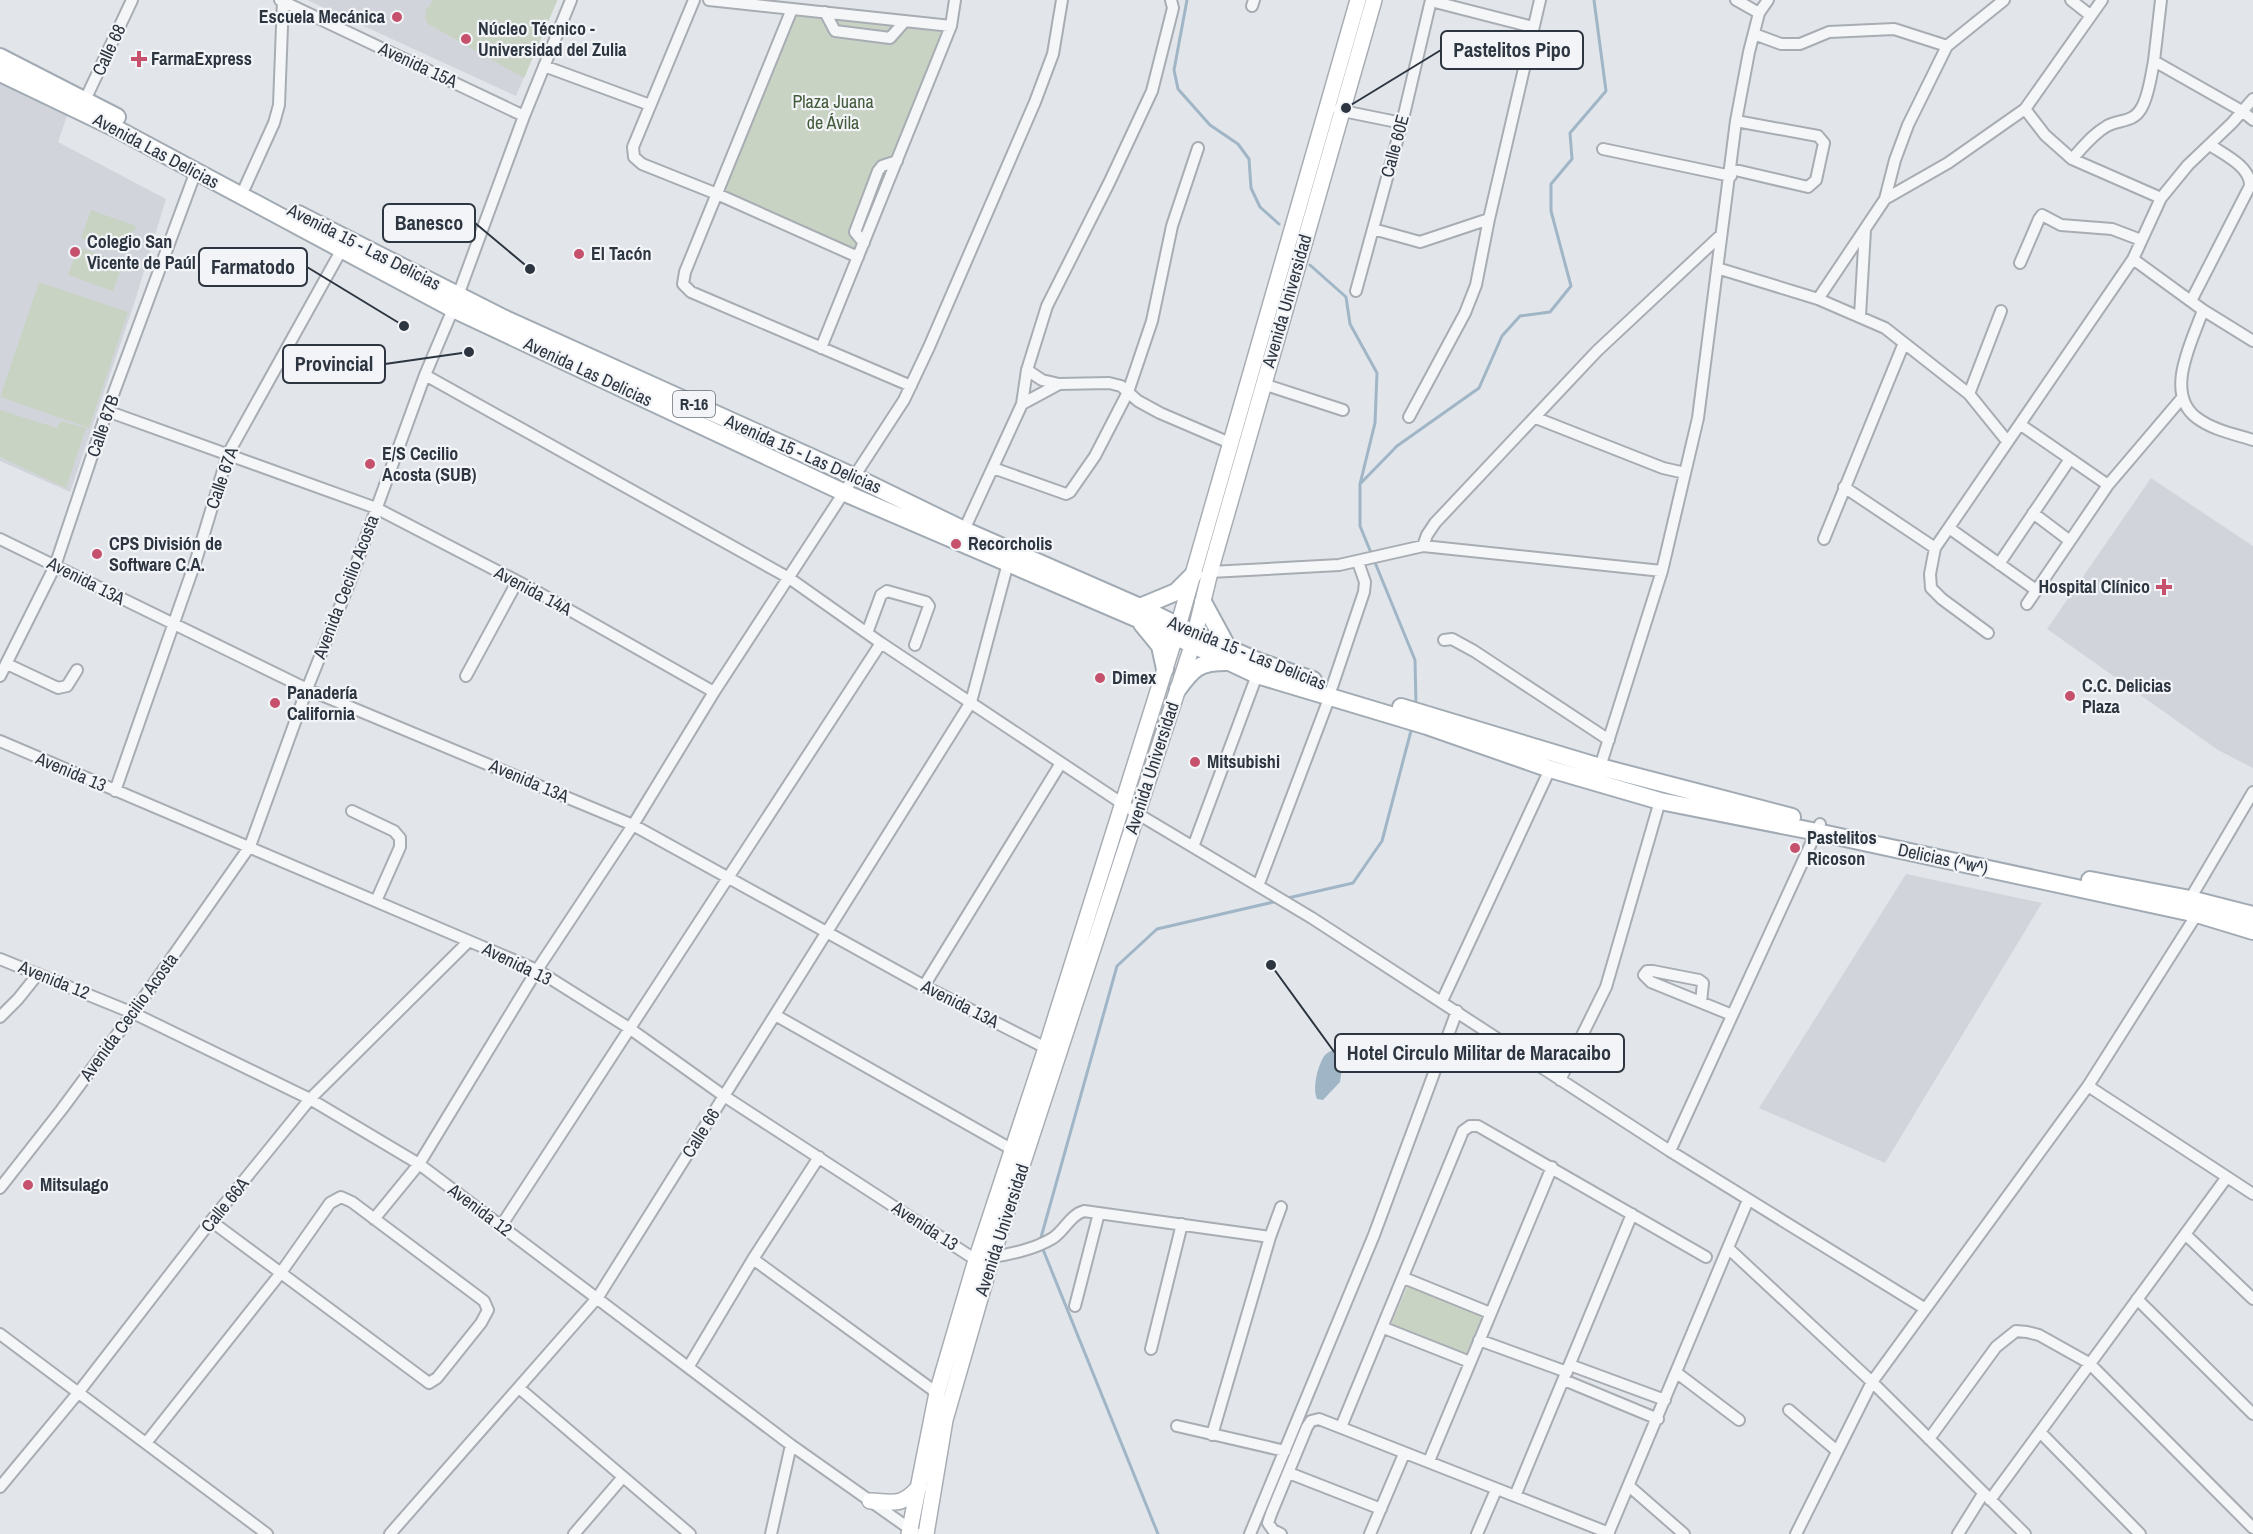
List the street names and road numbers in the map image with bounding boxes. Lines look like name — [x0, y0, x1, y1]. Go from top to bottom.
street label: Calle 68 — [86, 20, 131, 80]
street label: Avenida 15A — [374, 35, 462, 94]
street label: Avenida Las Delicias — [88, 106, 224, 194]
street label: Calle 60E — [1374, 112, 1415, 180]
street label: Avenida 15 - Las Delicias — [282, 197, 445, 296]
street label: Avenida Universidad — [1255, 231, 1317, 371]
street label: Avenida Las Delicias — [519, 330, 657, 412]
street label: Calle 67B — [80, 391, 125, 460]
road number: R-16 — [673, 391, 715, 417]
street label: Avenida 15 - Las Delicias — [720, 407, 885, 499]
street label: Calle 67A — [199, 443, 244, 512]
street label: Avenida Cecilio Acosta — [306, 511, 385, 663]
street label: Avenida 13A — [42, 550, 130, 611]
street label: Avenida 14A — [489, 559, 576, 621]
street label: Avenida 15 - Las Delicias — [1163, 609, 1330, 696]
street label: Avenida Universidad — [1118, 699, 1185, 838]
street label: Avenida 13 — [31, 745, 110, 798]
street label: Avenida 13A — [485, 752, 573, 809]
street label: Delicias (^w^) — [1896, 837, 1991, 880]
street label: Avenida 13 — [477, 936, 556, 991]
street label: Avenida Cecilio Acosta — [73, 948, 183, 1086]
street label: Avenida 12 — [14, 954, 93, 1005]
street label: Avenida 13A — [916, 973, 1004, 1034]
street label: Calle 66 — [676, 1103, 726, 1162]
street label: Avenida Universidad — [968, 1161, 1035, 1300]
street label: Calle 66A — [195, 1172, 255, 1237]
street label: Avenida 12 — [442, 1177, 518, 1242]
street label: Avenida 13 — [886, 1194, 963, 1256]

